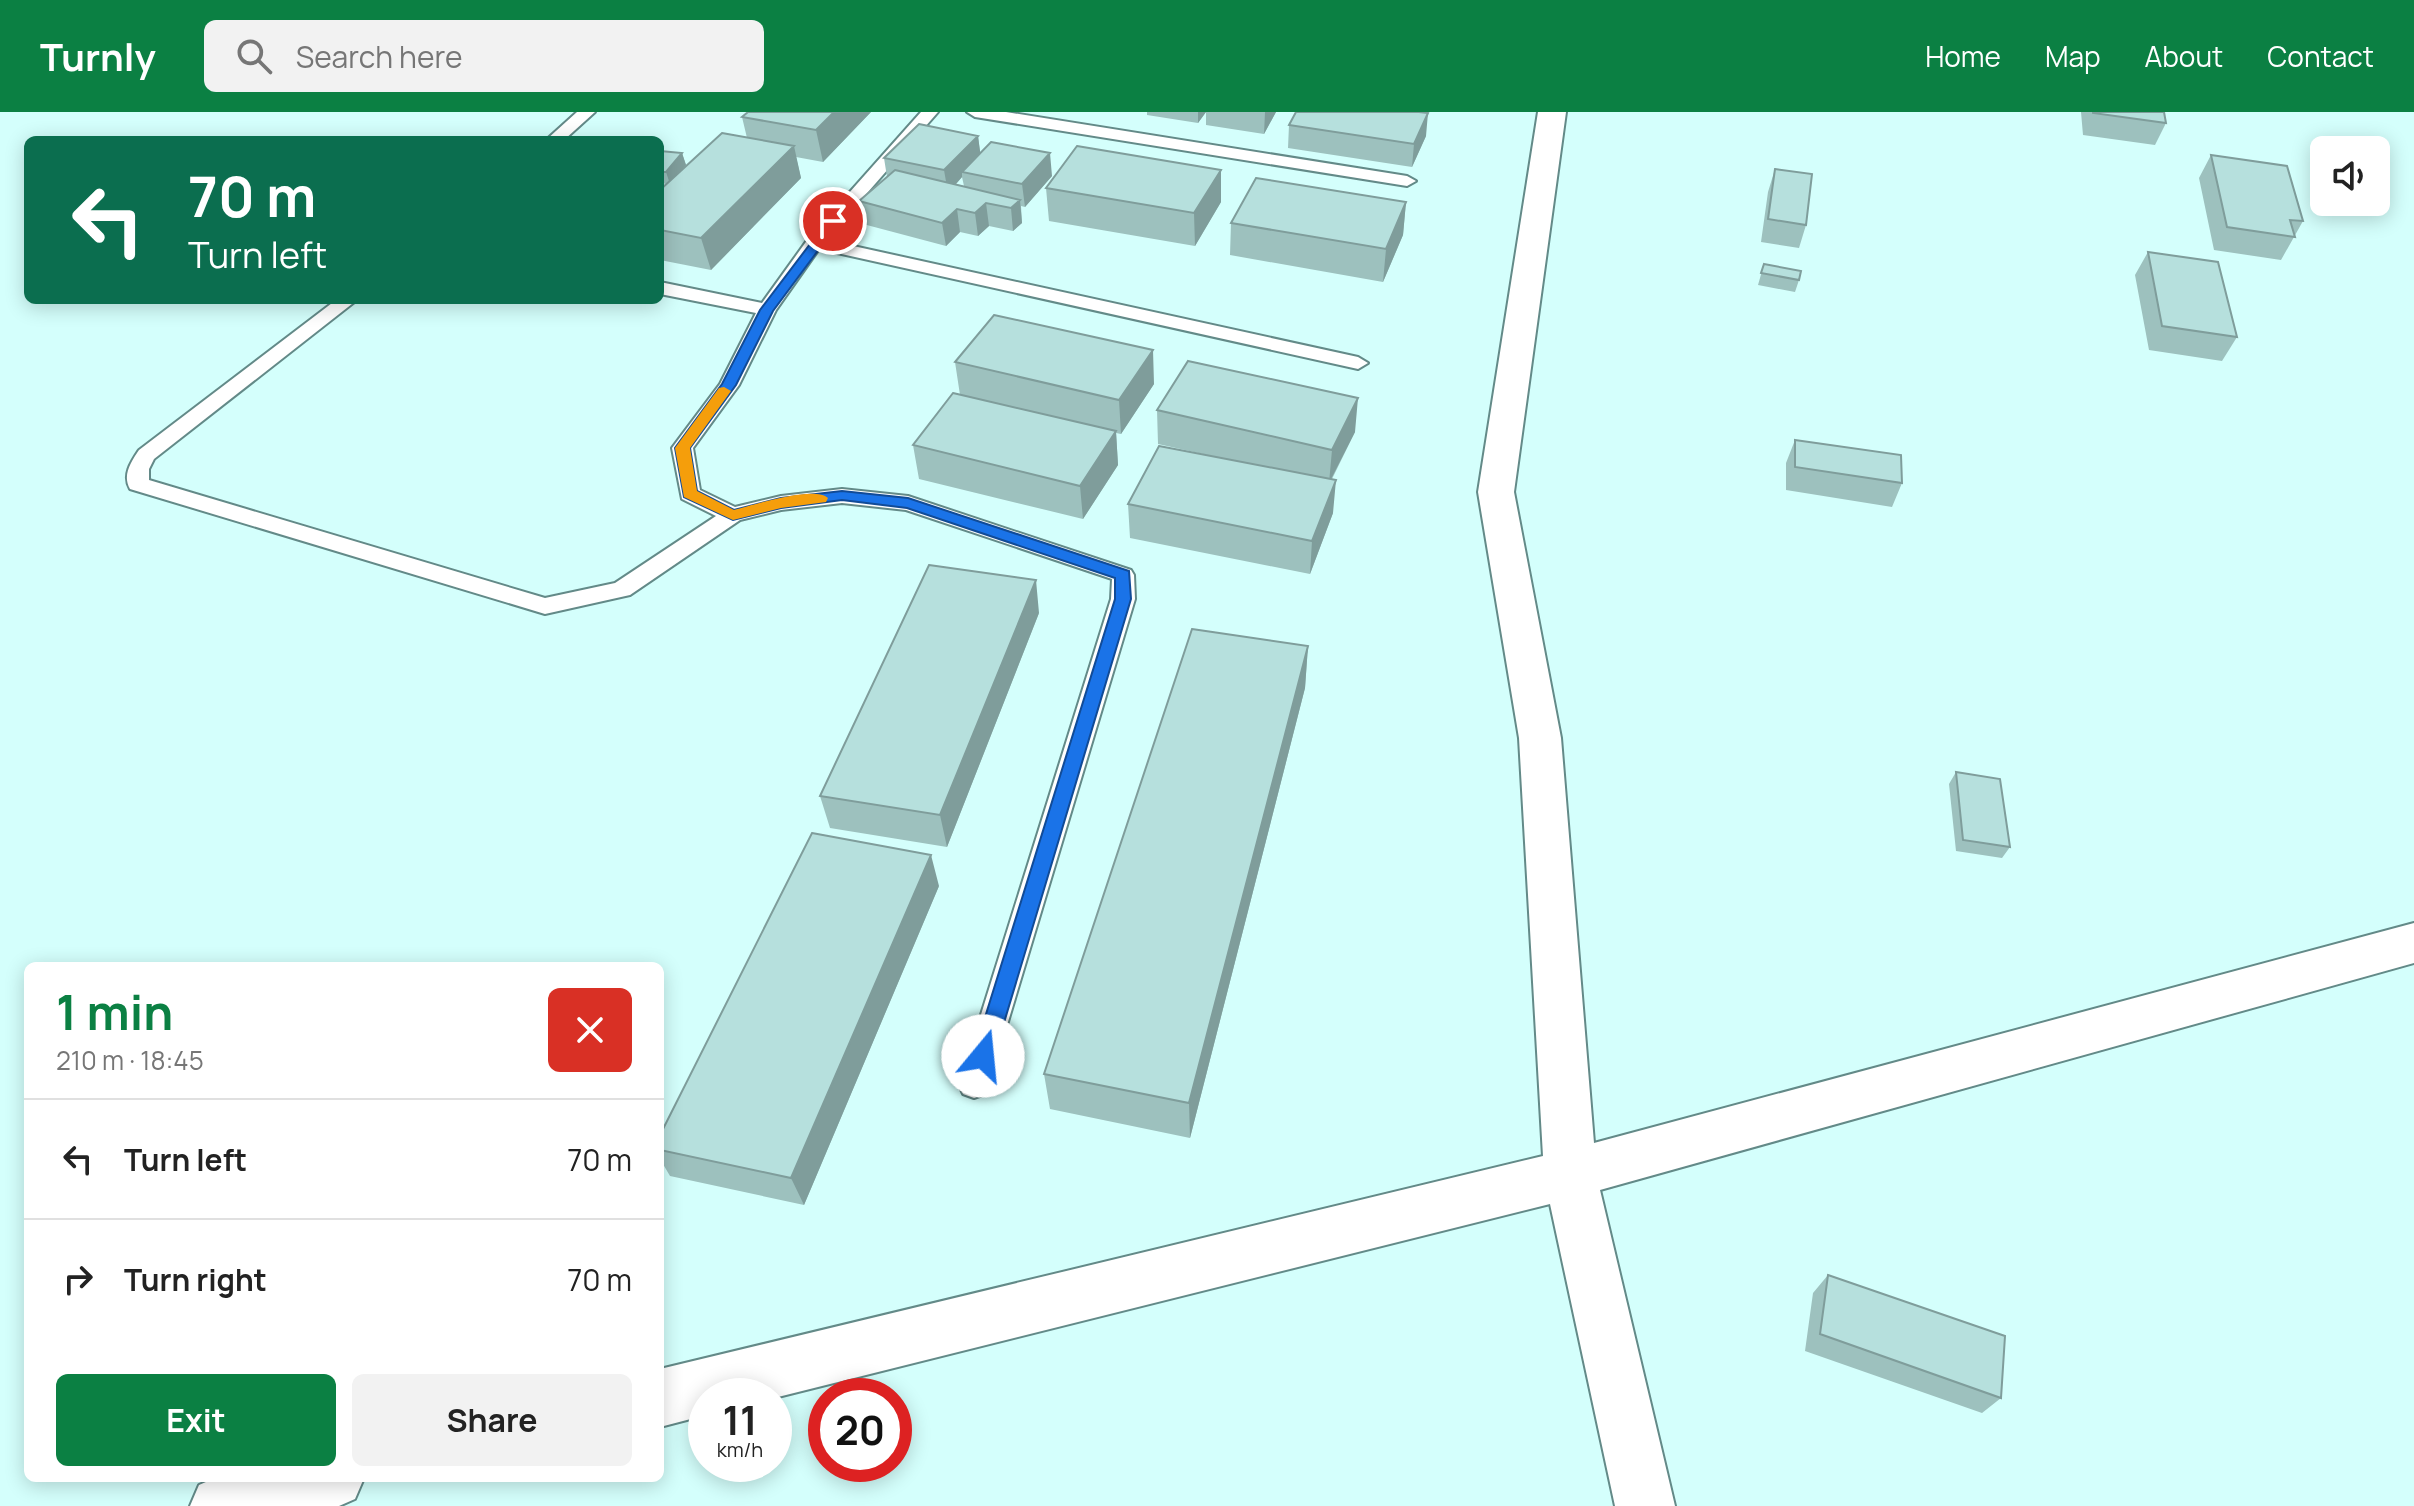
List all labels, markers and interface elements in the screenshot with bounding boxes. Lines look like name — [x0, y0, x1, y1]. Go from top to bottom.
search box — [204, 20, 764, 92]
text: Turnly — [40, 30, 156, 82]
icon: search — [232, 34, 276, 78]
text: Search here — [296, 36, 463, 77]
text: Home — [1925, 37, 2001, 75]
text: Map — [2045, 37, 2101, 75]
text: About — [2145, 37, 2223, 75]
text: Contact — [2267, 37, 2374, 75]
map controls — [2310, 136, 2390, 216]
button: sound — [2310, 136, 2390, 216]
text: 70 m — [188, 157, 316, 234]
icon: left — [56, 168, 160, 272]
pin — [799, 187, 867, 255]
icon: arrive — [811, 199, 855, 243]
text: Turn left — [188, 230, 327, 279]
text: 1 min — [56, 979, 173, 1044]
button: close — [548, 988, 632, 1072]
position arrow — [941, 1014, 1025, 1098]
text: 210 m · 18:45 — [56, 1042, 204, 1078]
icon: left — [56, 1137, 100, 1181]
text: Turn left — [124, 1139, 247, 1180]
text: 70 m — [567, 1139, 632, 1180]
icon: right — [56, 1257, 100, 1301]
text: Turn right — [124, 1259, 267, 1300]
text: 70 m — [567, 1259, 632, 1300]
button: Exit — [56, 1374, 336, 1466]
button: Share — [352, 1374, 632, 1466]
speed limit sign: 20 — [808, 1378, 912, 1482]
text: 11 — [722, 1392, 758, 1447]
text: km/h — [717, 1436, 763, 1463]

